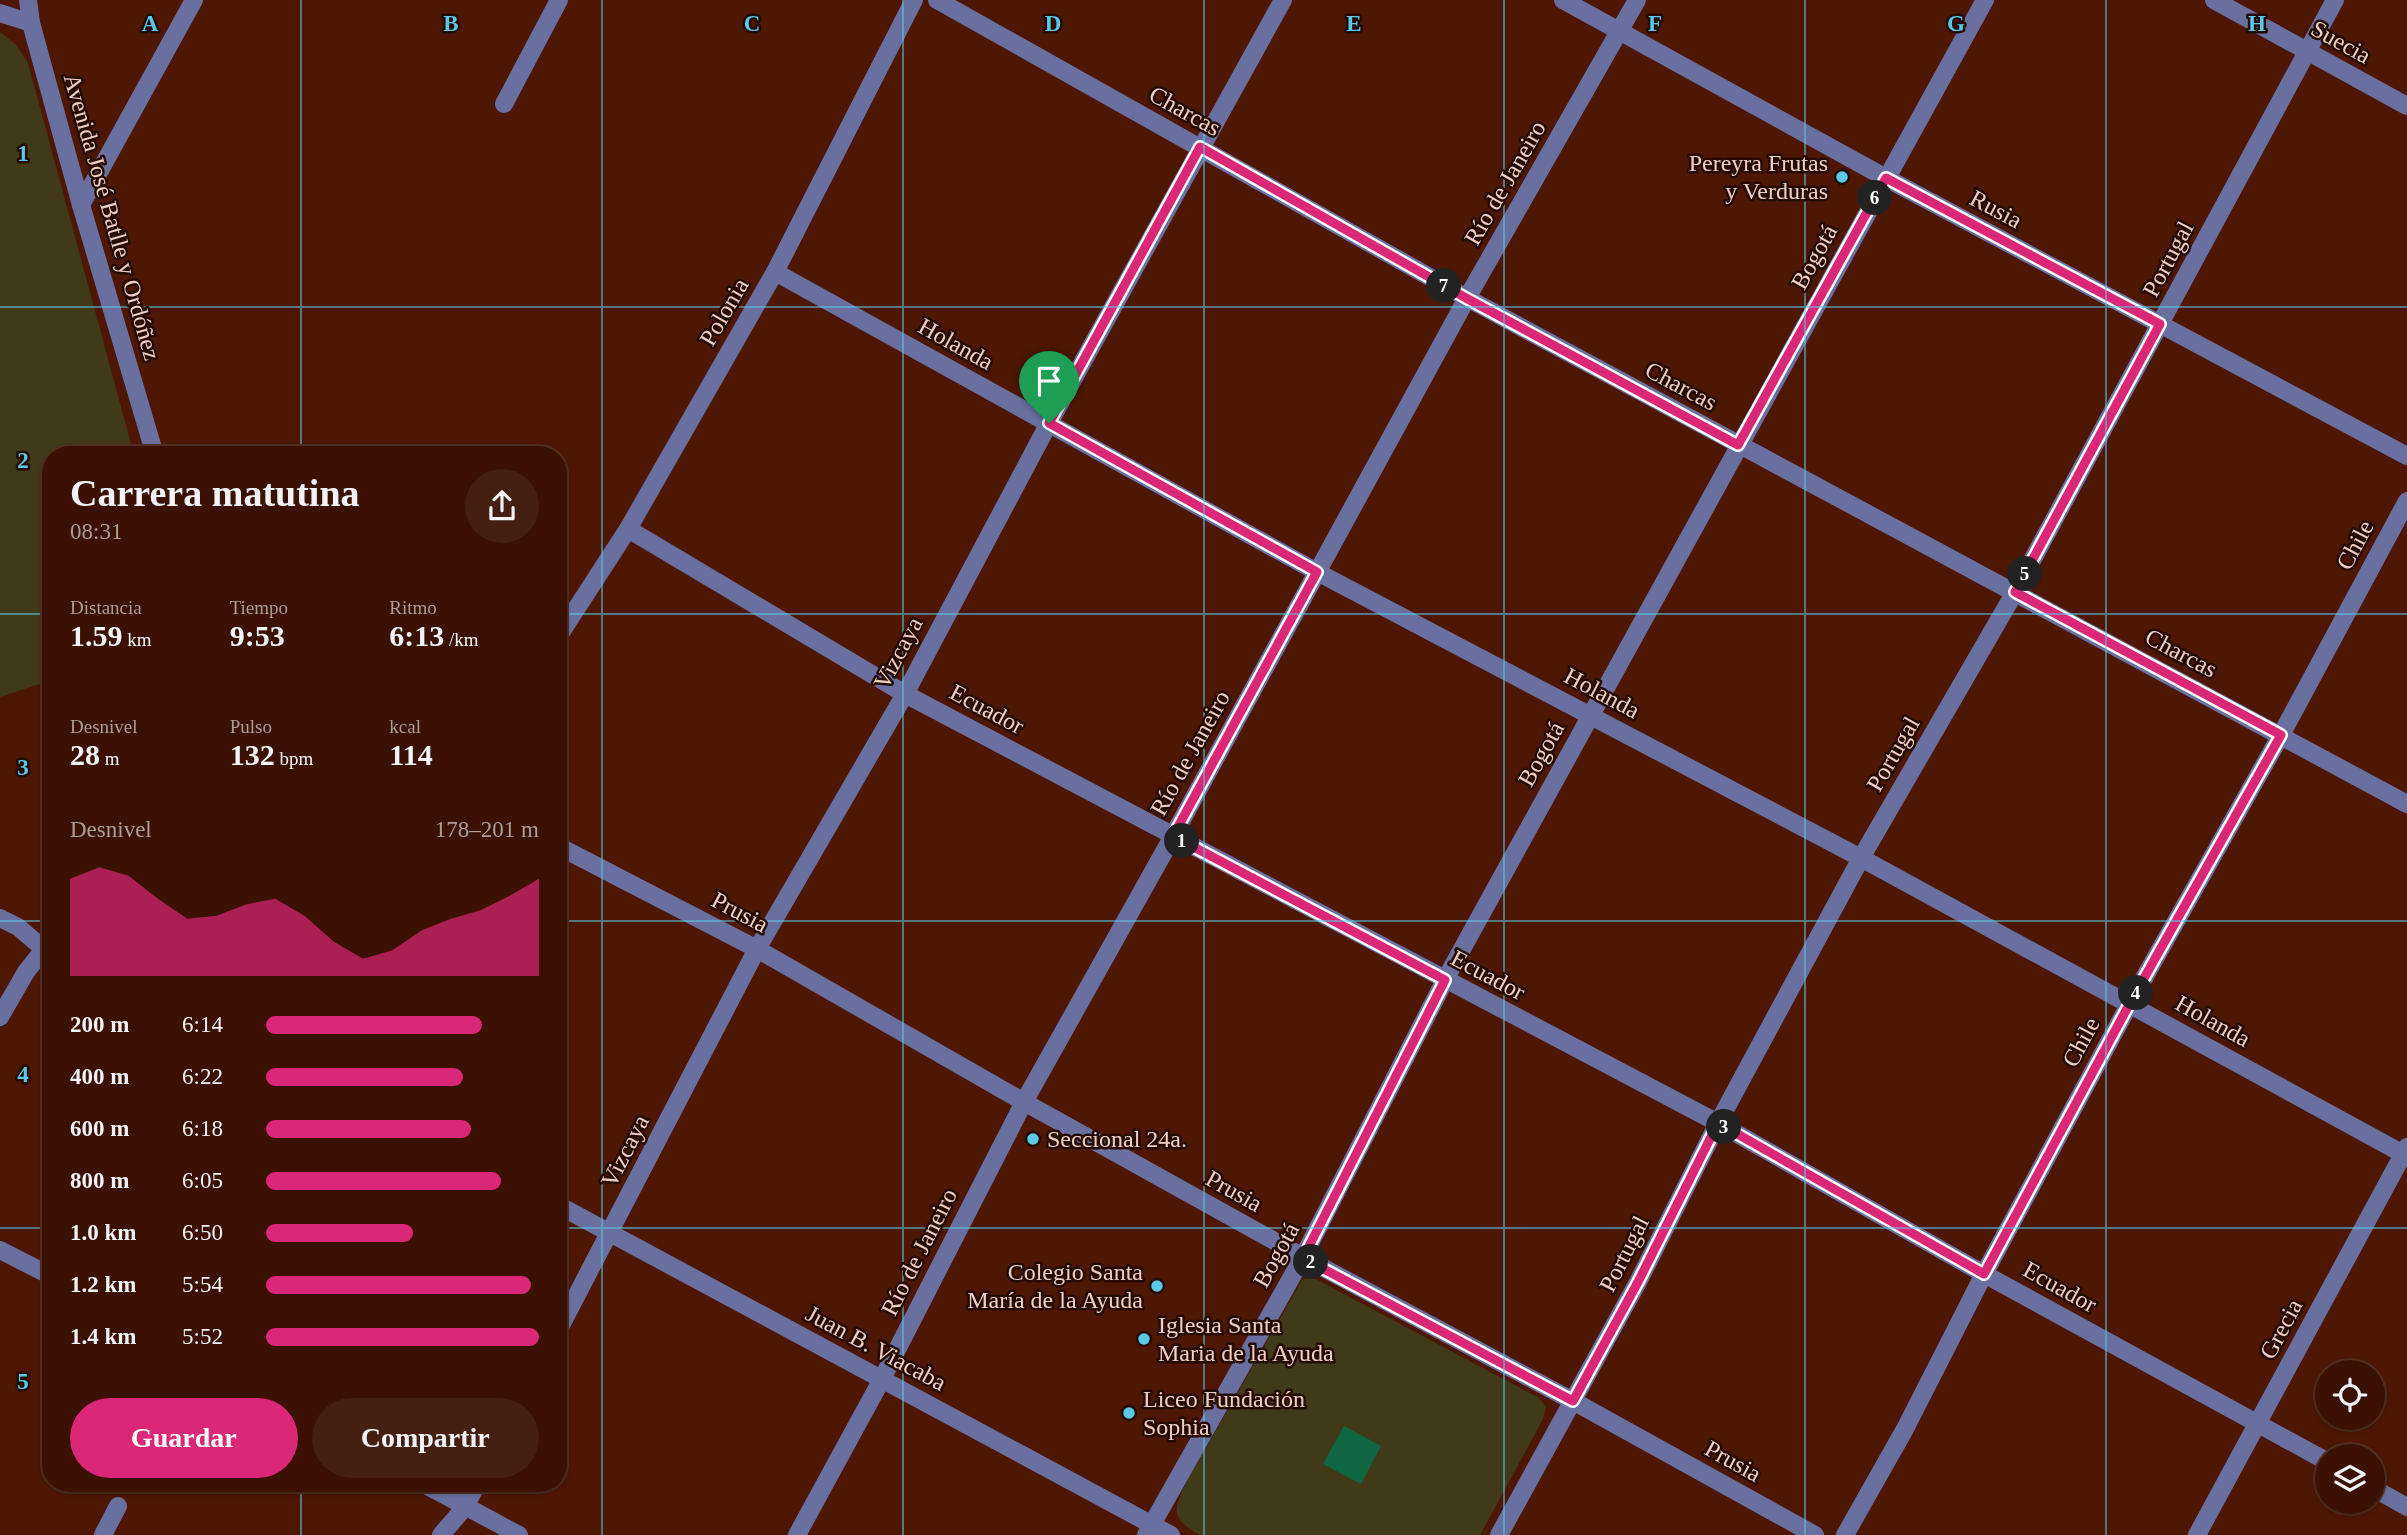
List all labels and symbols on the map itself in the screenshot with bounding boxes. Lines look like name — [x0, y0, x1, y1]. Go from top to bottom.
text: A — [142, 11, 159, 36]
text: B — [443, 11, 459, 36]
text: C — [744, 11, 760, 36]
text: D — [1045, 11, 1061, 36]
text: E — [1346, 11, 1362, 36]
text: F — [1648, 11, 1662, 36]
text: G — [1947, 11, 1965, 36]
text: H — [2248, 11, 2266, 36]
street label: Suecia — [2307, 15, 2376, 69]
street label: Avenida José Batlle y Ordóñez — [59, 71, 165, 363]
street label: Charcas — [1145, 81, 1225, 141]
street label: Río de Janeiro — [1459, 116, 1551, 250]
text: 1 — [17, 141, 29, 166]
place label: Pereyra Frutas y Verduras — [1689, 150, 1828, 204]
marker: Pereyra Frutas y Verduras — [1834, 169, 1850, 185]
pin: 6 — [1857, 180, 1892, 216]
street label: Rusia — [1966, 185, 2027, 233]
street label: Portugal — [2137, 217, 2199, 301]
street label: Bogotá — [1786, 220, 1842, 294]
pin: 7 — [1426, 268, 1462, 304]
street label: Polonia — [694, 273, 754, 350]
street label: Holanda — [914, 313, 998, 375]
pin — [1019, 351, 1079, 423]
street label: Charcas — [1641, 356, 1721, 416]
text: 2 — [17, 448, 29, 473]
street label: Chile — [2331, 516, 2379, 574]
pin: 5 — [2008, 556, 2042, 592]
street label: Vizcaya — [868, 613, 928, 693]
street label: Charcas — [2141, 623, 2221, 683]
street label: Holanda — [1560, 662, 1644, 724]
street label: Ecuador — [946, 679, 1028, 739]
street label: Río de Janeiro — [1145, 686, 1235, 820]
street label: Portugal — [1861, 712, 1925, 796]
street label: Bogotá — [1513, 717, 1569, 791]
text: 3 — [17, 755, 29, 780]
pin: 1 — [1164, 824, 1200, 858]
street label: Prusia — [707, 886, 773, 938]
street label: Ecuador — [1447, 945, 1529, 1005]
pin: 4 — [2118, 976, 2154, 1010]
street label: Holanda — [2171, 990, 2255, 1052]
street label: Chile — [2057, 1013, 2105, 1071]
text: 4 — [17, 1062, 29, 1087]
street label: Vizcaya — [596, 1110, 654, 1191]
pin: 3 — [1706, 1110, 1742, 1144]
place label: Seccional 24a. — [1047, 1126, 1187, 1152]
marker: Seccional 24a. — [1025, 1131, 1041, 1147]
street label: Prusia — [1201, 1165, 1267, 1217]
street label: Río de Janeiro — [876, 1184, 962, 1320]
street label: Portugal — [1594, 1212, 1654, 1296]
street label: Bogotá — [1248, 1218, 1304, 1292]
pin: 2 — [1294, 1244, 1328, 1280]
street label: Ecuador — [2019, 1256, 2101, 1318]
place label: Colegio Santa María de la Ayuda — [967, 1259, 1143, 1313]
marker: Colegio Santa María de la Ayuda — [1149, 1278, 1165, 1294]
street label: Grecia — [2255, 1294, 2308, 1363]
street label: Juan B. Viacaba — [802, 1300, 951, 1396]
place label: Iglesia Santa Maria de la Ayuda — [1158, 1312, 1334, 1366]
marker: Iglesia Santa Maria de la Ayuda — [1136, 1331, 1152, 1347]
text: 5 — [17, 1369, 29, 1394]
place label: Liceo Fundación Sophia — [1143, 1386, 1305, 1440]
marker: Liceo Fundación Sophia — [1121, 1405, 1137, 1421]
street label: Prusia — [1700, 1435, 1766, 1487]

